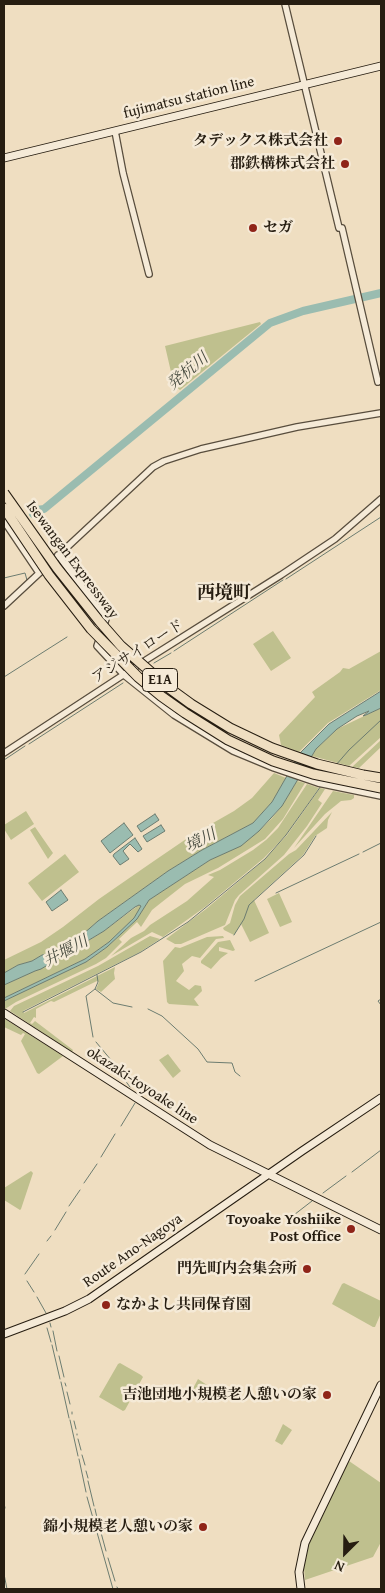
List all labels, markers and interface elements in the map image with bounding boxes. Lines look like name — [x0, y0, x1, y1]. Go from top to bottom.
street label: fujimatsu station line — [122, 73, 256, 123]
place label: タデックス株式会社 — [193, 132, 328, 150]
marker: タデックス株式会社 — [332, 135, 344, 147]
place label: 郡鉄構株式会社 — [230, 155, 335, 173]
marker: 郡鉄構株式会社 — [339, 158, 351, 170]
place label: セガ — [263, 219, 293, 237]
marker: セガ — [247, 222, 259, 234]
water label: 発杭川 — [163, 349, 213, 395]
street label: Isewangan Expressway — [22, 497, 122, 623]
district label: 西境町 — [197, 582, 251, 604]
street label: アジサイロード — [89, 617, 187, 687]
road number: E1A — [142, 668, 178, 692]
water label: 境川 — [182, 825, 220, 857]
water label: 井堰川 — [40, 932, 92, 972]
street label: okazaki-toyoake line — [83, 1043, 201, 1129]
street label: Route Ano-Nagoya — [80, 1210, 186, 1292]
place label: Toyoake Yoshiike Post Office — [226, 1211, 341, 1246]
marker: Toyoake Yoshiike Post Office — [345, 1223, 357, 1235]
place label: 門先町内会集会所 — [177, 1260, 297, 1278]
marker: 門先町内会集会所 — [301, 1263, 313, 1275]
place label: なかよし共同保育園 — [116, 1296, 251, 1314]
marker: なかよし共同保育園 — [100, 1299, 112, 1311]
place label: 吉池団地小規模老人憩いの家 — [122, 1386, 317, 1404]
marker: 吉池団地小規模老人憩いの家 — [321, 1389, 333, 1401]
place label: 錦小規模老人憩いの家 — [43, 1518, 193, 1536]
marker: 錦小規模老人憩いの家 — [197, 1521, 209, 1533]
north arrow — [320, 1528, 370, 1578]
text: N — [331, 1556, 347, 1578]

